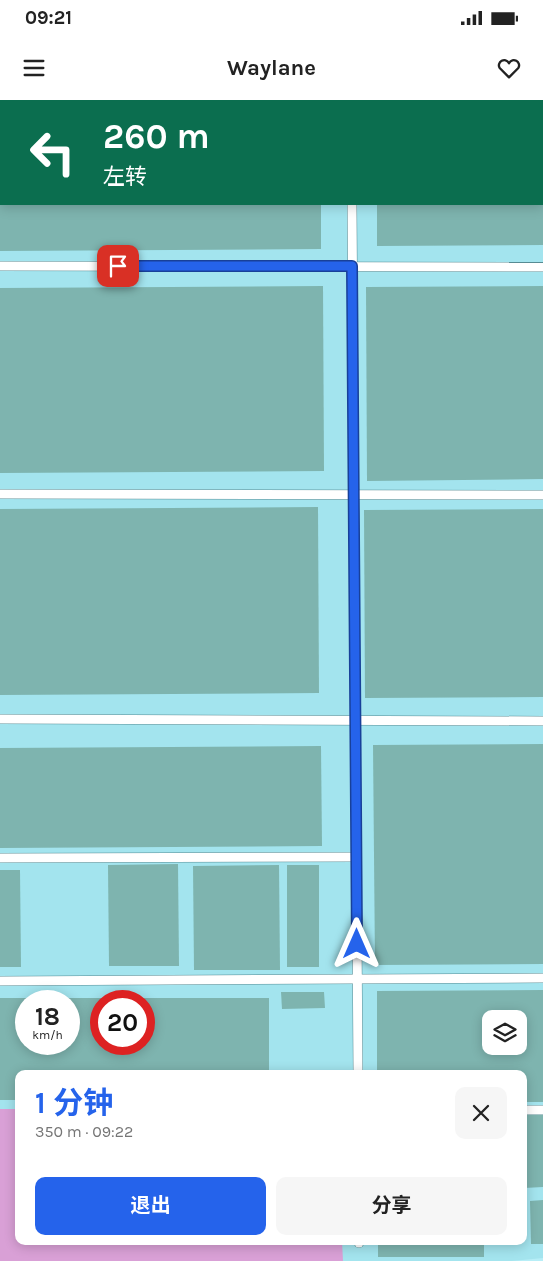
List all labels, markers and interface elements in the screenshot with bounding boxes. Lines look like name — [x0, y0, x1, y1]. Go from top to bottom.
text: 09:21 — [25, 7, 72, 29]
icon: menu — [20, 54, 48, 82]
icon: heart — [495, 54, 523, 82]
text: Waylane — [227, 55, 316, 81]
text: 260 m — [103, 116, 210, 157]
icon: left — [20, 120, 85, 185]
text: 左转 — [103, 164, 147, 190]
pin — [97, 245, 139, 287]
icon: arrive — [104, 252, 132, 280]
position arrow — [330, 917, 382, 969]
speed limit sign: 20 — [90, 990, 155, 1055]
text: 18 — [35, 1002, 60, 1031]
map controls — [482, 1010, 527, 1055]
button: layers — [482, 1010, 527, 1055]
text: km/h — [32, 1028, 63, 1042]
text: 1 分钟 — [35, 1085, 113, 1121]
button: close — [455, 1087, 507, 1139]
text: 350 m · 09:22 — [35, 1122, 133, 1141]
button: 退出 — [35, 1177, 266, 1235]
button: 分享 — [276, 1177, 507, 1235]

